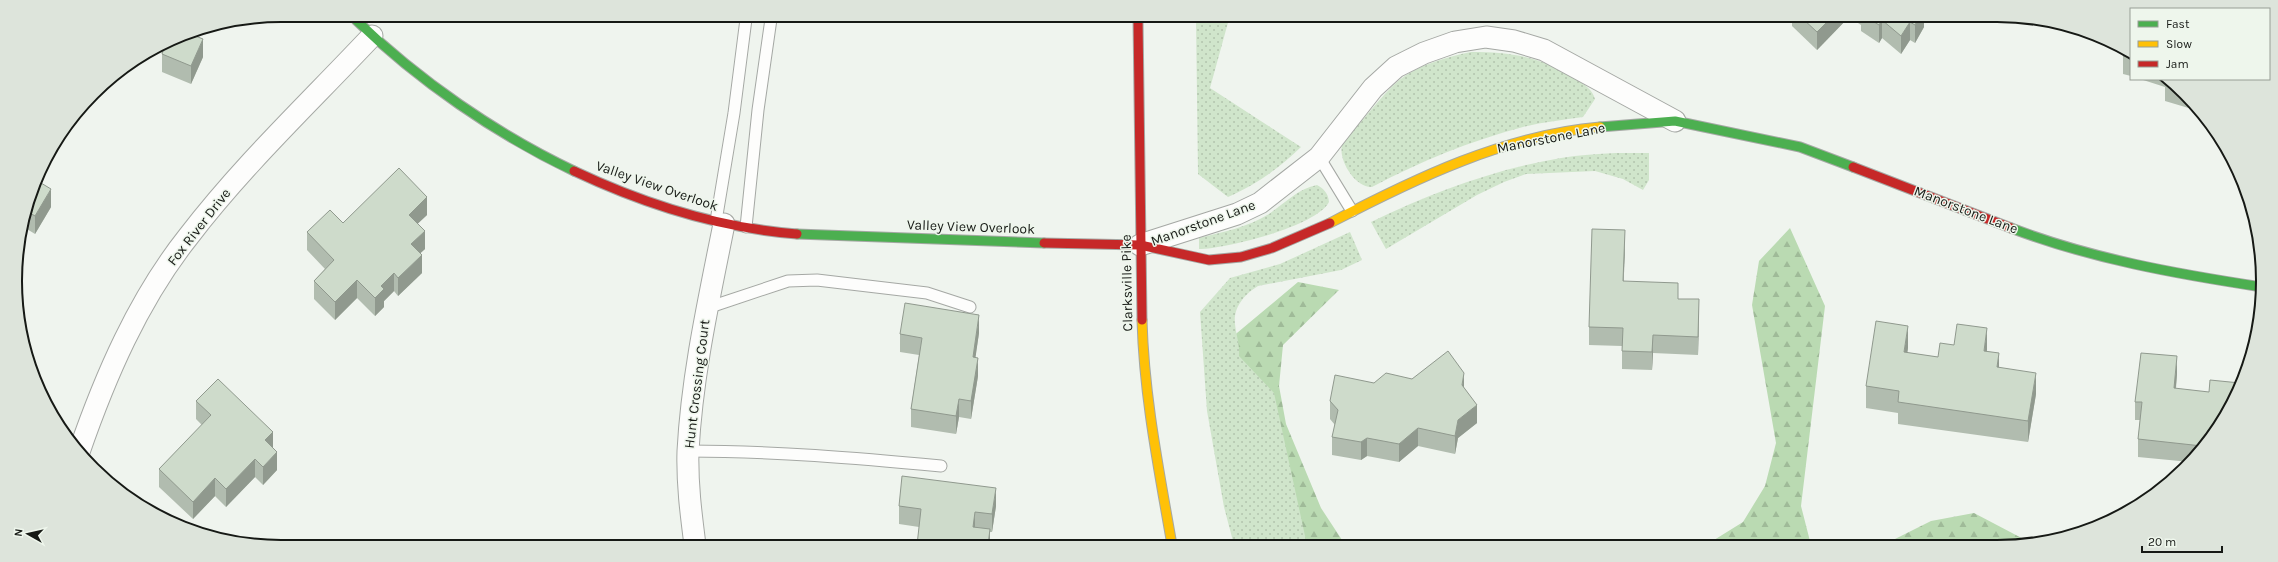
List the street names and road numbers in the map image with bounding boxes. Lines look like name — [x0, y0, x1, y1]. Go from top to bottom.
street label: Manorstone Lane — [1495, 119, 1607, 157]
street label: Valley View Overlook — [594, 157, 720, 215]
street label: Manorstone Lane — [1912, 182, 2020, 238]
street label: Fox River Drive — [164, 185, 234, 269]
street label: Manorstone Lane — [1148, 196, 1258, 250]
street label: Valley View Overlook — [907, 216, 1035, 238]
street label: Clarksville Pike — [1118, 234, 1136, 332]
street label: Hunt Crossing Court — [681, 319, 713, 449]

